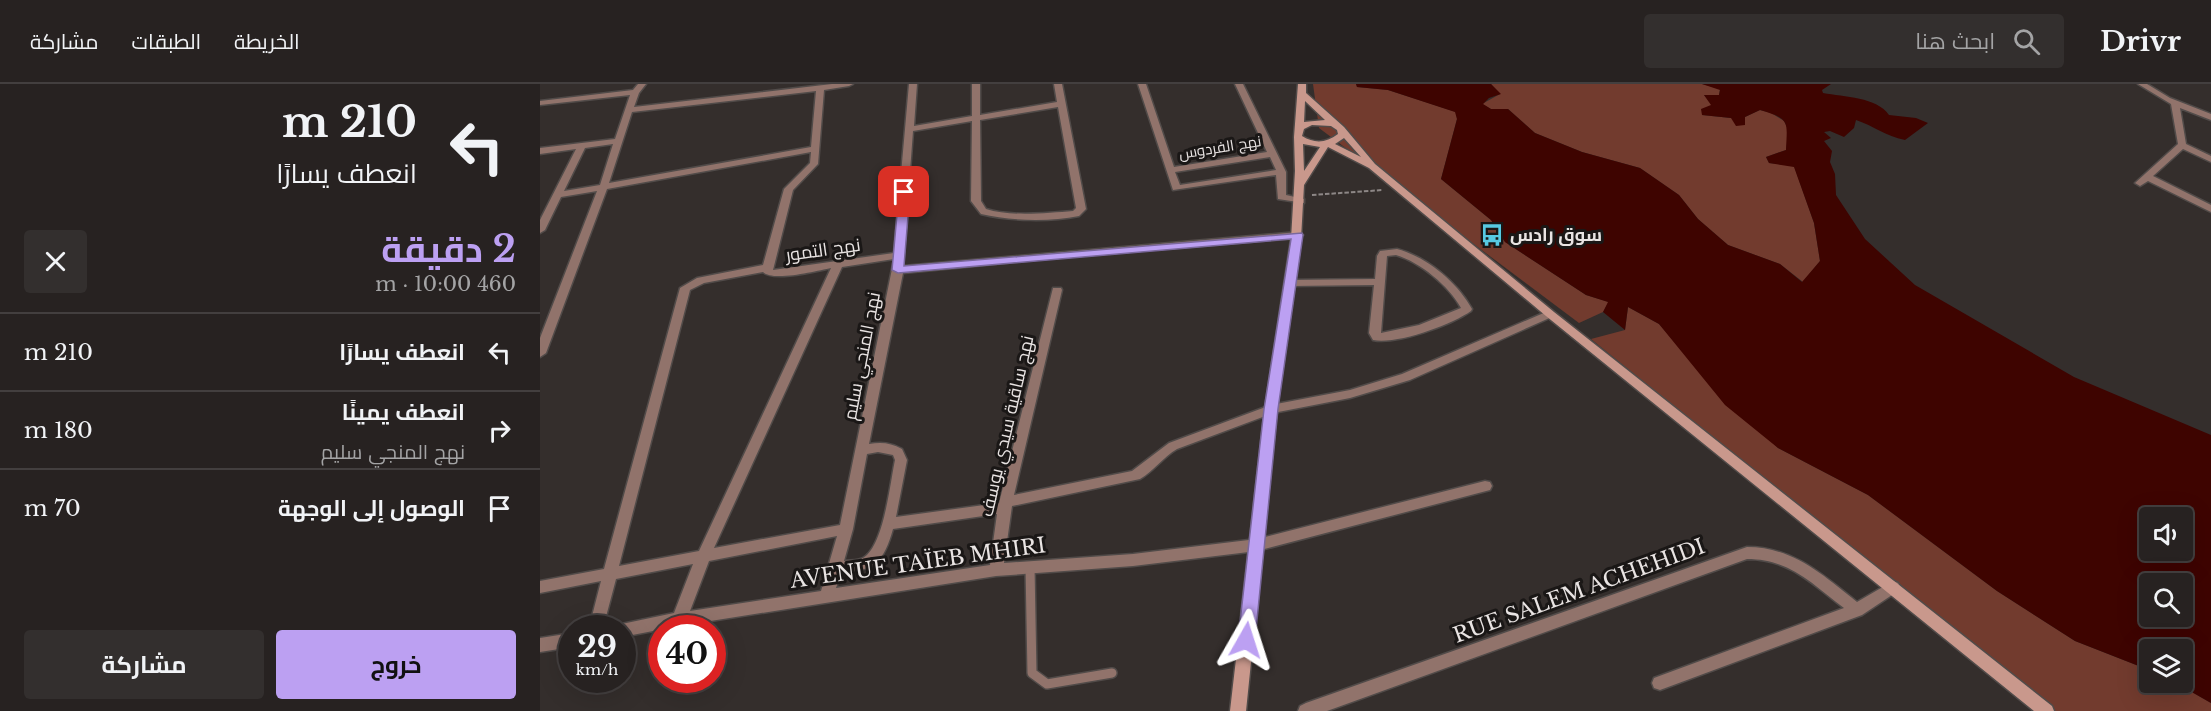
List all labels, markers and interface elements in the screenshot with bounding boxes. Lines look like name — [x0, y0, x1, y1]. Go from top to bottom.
search box — [1644, 14, 2064, 68]
text: Drivr — [2100, 24, 2181, 59]
icon: search — [2010, 25, 2043, 58]
text: ابحث هنا — [1915, 28, 1995, 55]
text: مشاركة — [30, 29, 99, 55]
text: الطبقات — [132, 29, 201, 55]
text: الخريطة — [234, 29, 300, 55]
text: 210 m — [282, 96, 417, 148]
icon: left — [438, 108, 516, 186]
street label: نهج الفردوس — [1177, 131, 1263, 165]
text: انعطف يسارًا — [276, 157, 417, 190]
pin — [878, 166, 929, 217]
icon: arrive — [887, 175, 920, 208]
bus stop icon: سوق رادس — [1479, 222, 1505, 248]
place label: سوق رادس — [1510, 224, 1602, 246]
text: 2 دقيقة — [381, 227, 516, 272]
button: close — [24, 230, 87, 293]
street label: نهج التمور — [783, 234, 862, 267]
text: 460 m · 10:00 — [375, 272, 516, 296]
street label: نهج المنجي سليم — [839, 290, 888, 422]
street label: نهج ساقية سيدي يوسف — [975, 333, 1041, 519]
icon: left — [483, 336, 516, 369]
text: 210 m — [24, 339, 93, 366]
text: انعطف يسارًا — [339, 339, 465, 366]
text: انعطف يمينًا — [342, 399, 465, 426]
icon: right — [483, 414, 516, 447]
text: 180 m — [24, 417, 93, 444]
text: نهج المنجي سليم — [321, 440, 465, 464]
icon: arrive — [483, 492, 516, 525]
text: 70 m — [24, 495, 81, 522]
text: الوصول إلى الوجهة — [278, 495, 465, 522]
map controls — [2139, 507, 2193, 693]
button: sound — [2139, 507, 2193, 561]
street label: AVENUE TAÏEB MHIRI — [788, 532, 1048, 594]
street label: RUE SALEM ACHEHIDI — [1450, 533, 1708, 649]
button: search — [2139, 573, 2193, 627]
position arrow — [1214, 608, 1278, 672]
speed limit sign: 40 — [648, 615, 726, 693]
text: 29 — [577, 628, 617, 665]
button: مشاركة — [24, 630, 264, 699]
button: خروج — [276, 630, 516, 699]
button: layers — [2139, 639, 2193, 693]
text: km/h — [576, 660, 618, 679]

